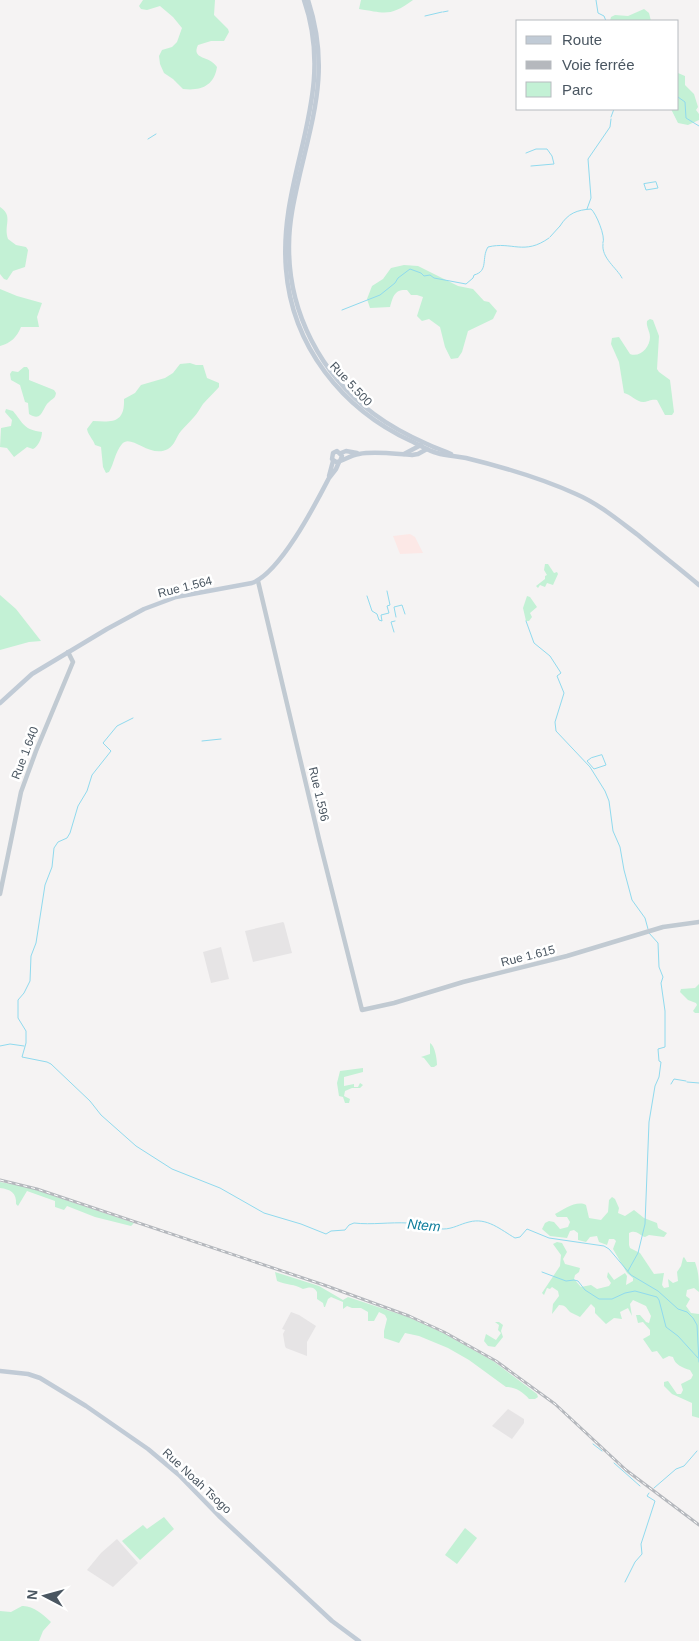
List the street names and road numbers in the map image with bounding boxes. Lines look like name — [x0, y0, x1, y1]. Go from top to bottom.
street label: Rue 5.500 — [327, 359, 375, 409]
street label: Rue 1.564 — [156, 573, 214, 600]
street label: Rue 1.640 — [9, 724, 42, 781]
street label: Rue 1.596 — [306, 765, 332, 823]
street label: Rue 1.615 — [499, 942, 557, 969]
street label: Rue Noah Tsogo — [160, 1445, 235, 1517]

